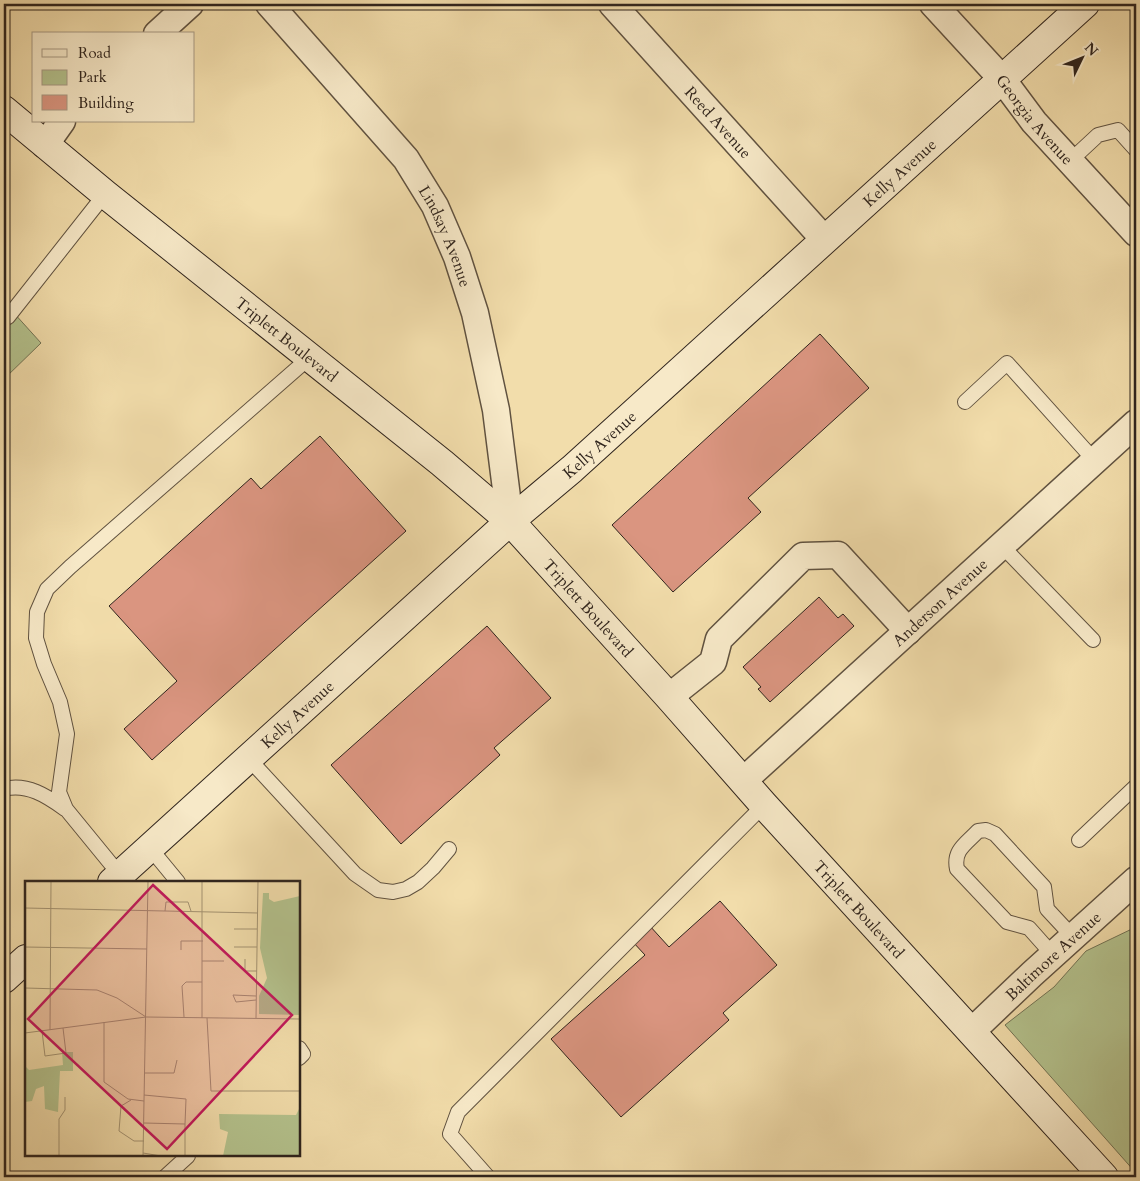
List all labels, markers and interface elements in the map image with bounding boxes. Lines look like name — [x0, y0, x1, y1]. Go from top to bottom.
legend — [32, 32, 195, 122]
north arrow — [1058, 32, 1108, 82]
text: N — [1080, 39, 1102, 60]
text: Road — [78, 43, 111, 63]
text: Park — [78, 67, 107, 87]
street label: Georgia Avenue — [990, 70, 1078, 170]
street label: Reed Avenue — [679, 82, 756, 164]
text: Building — [78, 93, 134, 113]
street label: Kelly Avenue — [859, 134, 941, 212]
street label: Lindsay Avenue — [413, 182, 476, 290]
street label: Triplett Boulevard — [230, 292, 342, 388]
street label: Kelly Avenue — [558, 406, 641, 484]
street label: Anderson Avenue — [888, 554, 993, 652]
street label: Triplett Boulevard — [538, 555, 638, 663]
street label: Kelly Avenue — [256, 676, 339, 754]
street label: Triplett Boulevard — [808, 856, 909, 964]
inset map — [25, 881, 300, 1156]
street label: Baltimore Avenue — [1001, 907, 1106, 1006]

